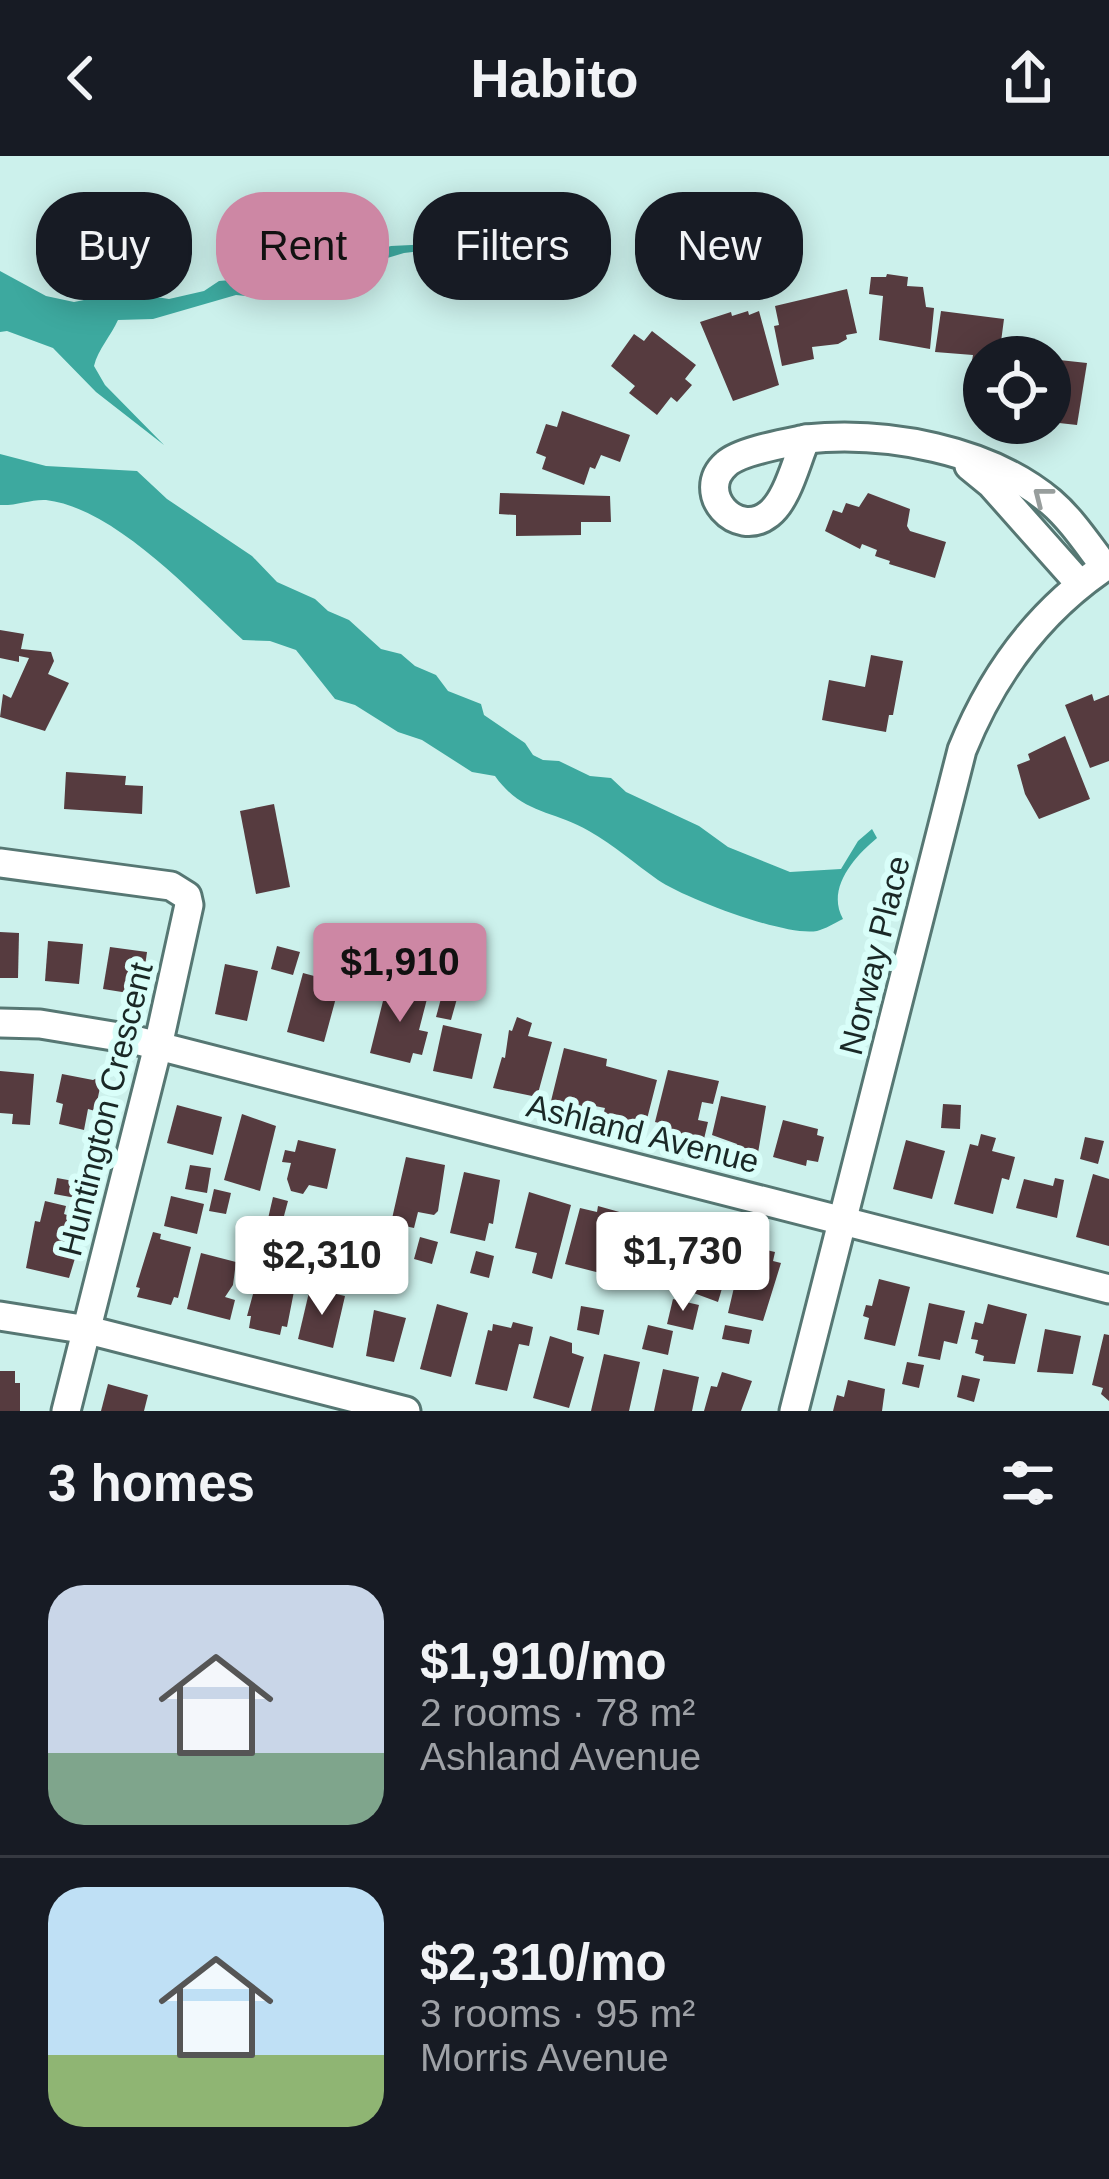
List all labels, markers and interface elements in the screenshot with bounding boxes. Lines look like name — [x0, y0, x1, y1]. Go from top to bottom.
icon: back — [48, 45, 114, 111]
icon: share — [995, 45, 1061, 111]
text: Habito — [471, 48, 639, 108]
chip: Buy — [36, 192, 192, 300]
chip: Rent — [216, 192, 389, 300]
chip: Filters — [413, 192, 611, 300]
chip: New — [635, 192, 803, 300]
map controls — [963, 336, 1071, 444]
button: locate — [963, 336, 1071, 444]
one-way arrow — [1033, 489, 1055, 510]
street label: Norway Place — [832, 852, 917, 1058]
pin: $1,910 — [302, 923, 498, 1025]
text: $1,910 — [340, 940, 460, 983]
street label: Huntington Crescent — [51, 959, 160, 1260]
street label: Ashland Avenue — [523, 1087, 763, 1180]
pin: $1,730 — [585, 1212, 781, 1314]
pin: $2,310 — [224, 1216, 420, 1318]
text: $1,730 — [623, 1229, 743, 1272]
text: $2,310 — [262, 1233, 382, 1276]
icon: filters — [995, 1450, 1061, 1516]
text: 3 homes — [48, 1455, 255, 1512]
icon: home — [144, 1633, 288, 1777]
text: $1,910/mo — [420, 1633, 667, 1690]
text: 2 rooms · 78 m² — [420, 1691, 695, 1734]
text: Ashland Avenue — [420, 1735, 701, 1778]
text: $2,310/mo — [420, 1934, 667, 1991]
icon: home — [144, 1935, 288, 2079]
text: 3 rooms · 95 m² — [420, 1992, 695, 2035]
text: Morris Avenue — [420, 2036, 669, 2079]

